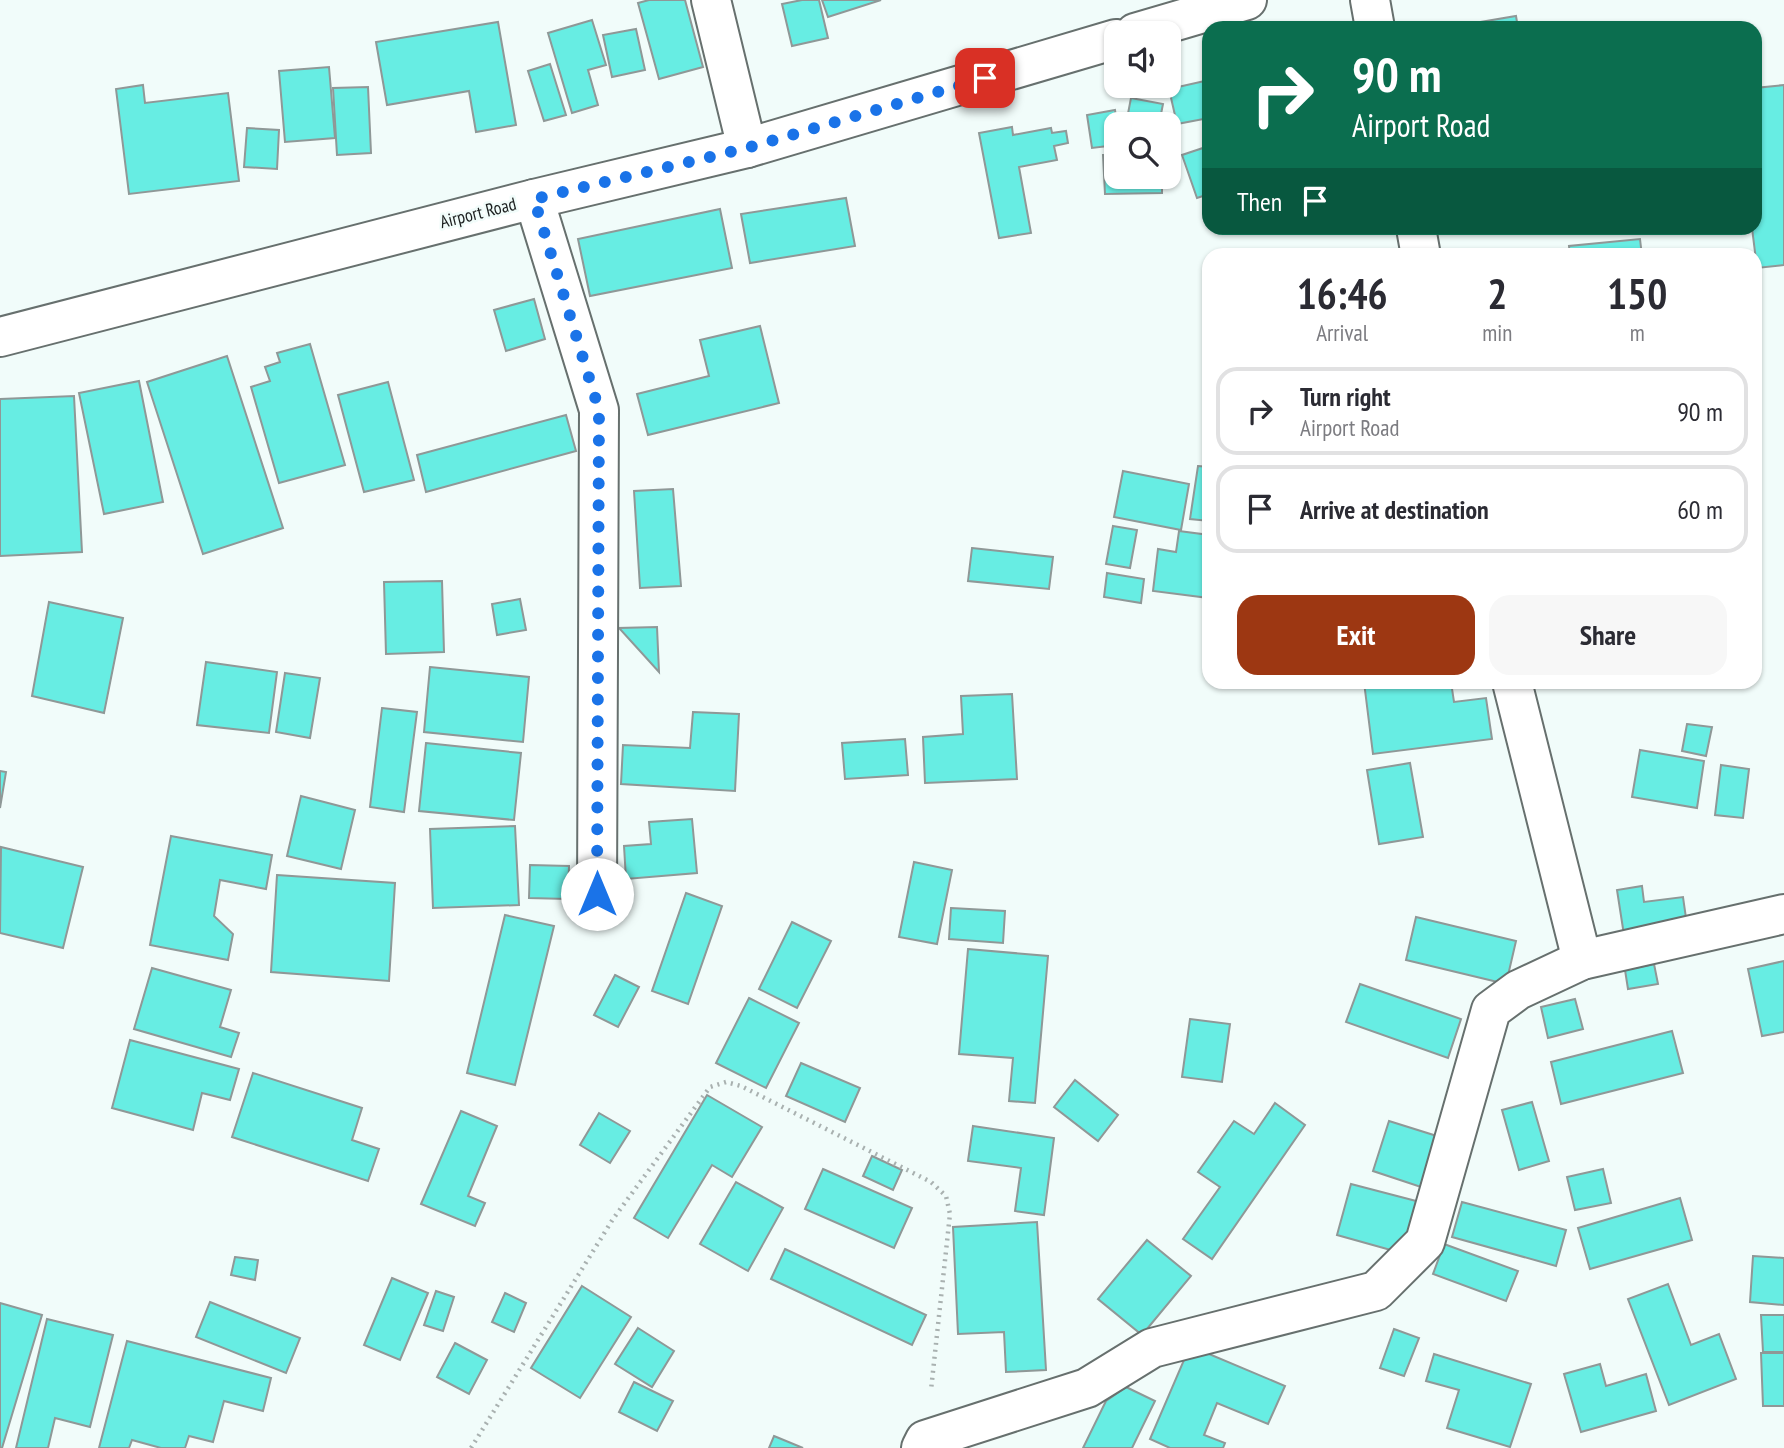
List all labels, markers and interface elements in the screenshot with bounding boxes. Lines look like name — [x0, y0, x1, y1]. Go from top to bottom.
map controls — [1104, 21, 1181, 189]
button: sound — [1104, 21, 1181, 98]
text: 90 m — [1352, 42, 1441, 106]
pin — [955, 48, 1015, 108]
icon: right — [1237, 49, 1328, 140]
icon: arrive — [966, 59, 1004, 97]
text: Airport Road — [1352, 104, 1490, 146]
button: search — [1104, 112, 1181, 189]
icon: arrive — [1296, 182, 1334, 220]
text: Then — [1237, 185, 1282, 218]
street label: Airport Road — [437, 192, 518, 233]
text: 16:46 — [1297, 266, 1388, 321]
text: 2 — [1487, 266, 1507, 321]
text: 150 — [1607, 266, 1667, 321]
text: Arrival — [1316, 318, 1368, 347]
text: min — [1482, 318, 1512, 347]
text: m — [1630, 318, 1645, 347]
text: Turn right — [1300, 380, 1391, 413]
icon: right — [1241, 392, 1279, 430]
text: 90 m — [1677, 395, 1723, 428]
text: Airport Road — [1300, 413, 1399, 442]
icon: arrive — [1241, 490, 1279, 528]
text: Arrive at destination — [1300, 493, 1489, 526]
text: 60 m — [1677, 493, 1723, 526]
button: Exit — [1237, 595, 1475, 675]
button: Share — [1489, 595, 1727, 675]
position arrow — [560, 857, 634, 931]

